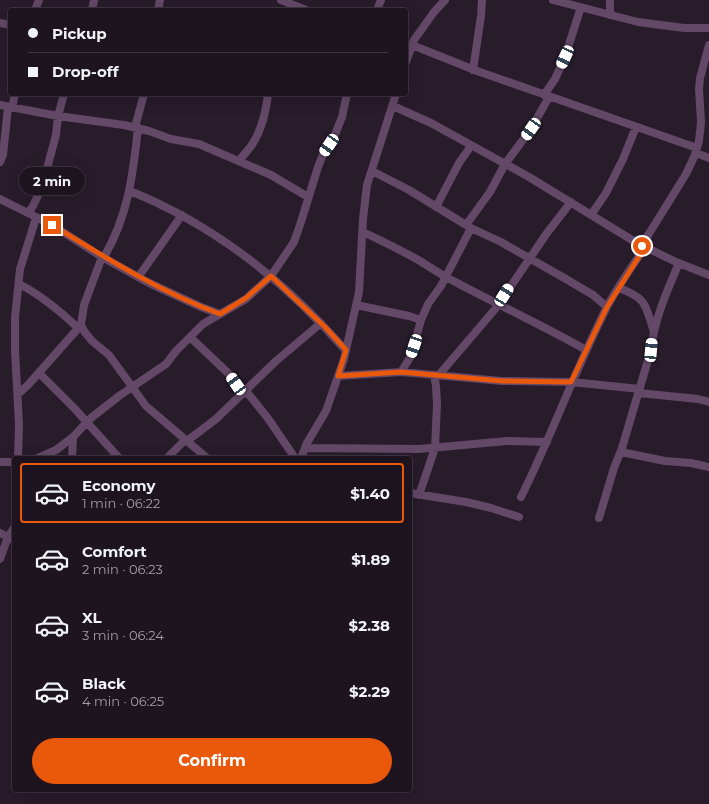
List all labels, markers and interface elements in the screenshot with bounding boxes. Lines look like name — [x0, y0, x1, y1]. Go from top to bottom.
text: Pickup — [52, 24, 107, 43]
car — [554, 44, 576, 70]
text: Drop-off — [52, 62, 119, 81]
car — [519, 116, 543, 142]
car — [317, 132, 341, 158]
callout: 2 min — [19, 167, 85, 195]
text: 2 min — [33, 173, 71, 189]
route end — [43, 216, 61, 234]
route start — [633, 237, 651, 255]
car — [493, 282, 515, 308]
car — [404, 333, 424, 359]
car — [644, 338, 658, 362]
car — [224, 371, 248, 397]
icon: car — [34, 475, 70, 511]
text: Economy — [82, 476, 155, 495]
text: $1.40 — [350, 484, 390, 503]
text: 1 min · 06:22 — [82, 495, 160, 511]
icon: car — [34, 541, 70, 577]
text: Comfort — [82, 542, 147, 561]
text: $1.89 — [351, 550, 390, 569]
text: 2 min · 06:23 — [82, 561, 163, 577]
icon: car — [34, 607, 70, 643]
text: XL — [82, 608, 101, 627]
text: $2.38 — [349, 616, 390, 635]
text: 3 min · 06:24 — [82, 627, 164, 643]
icon: car — [34, 673, 70, 709]
text: Black — [82, 674, 126, 693]
text: $2.29 — [349, 682, 390, 701]
text: 4 min · 06:25 — [82, 693, 164, 709]
button: Confirm — [32, 738, 392, 784]

